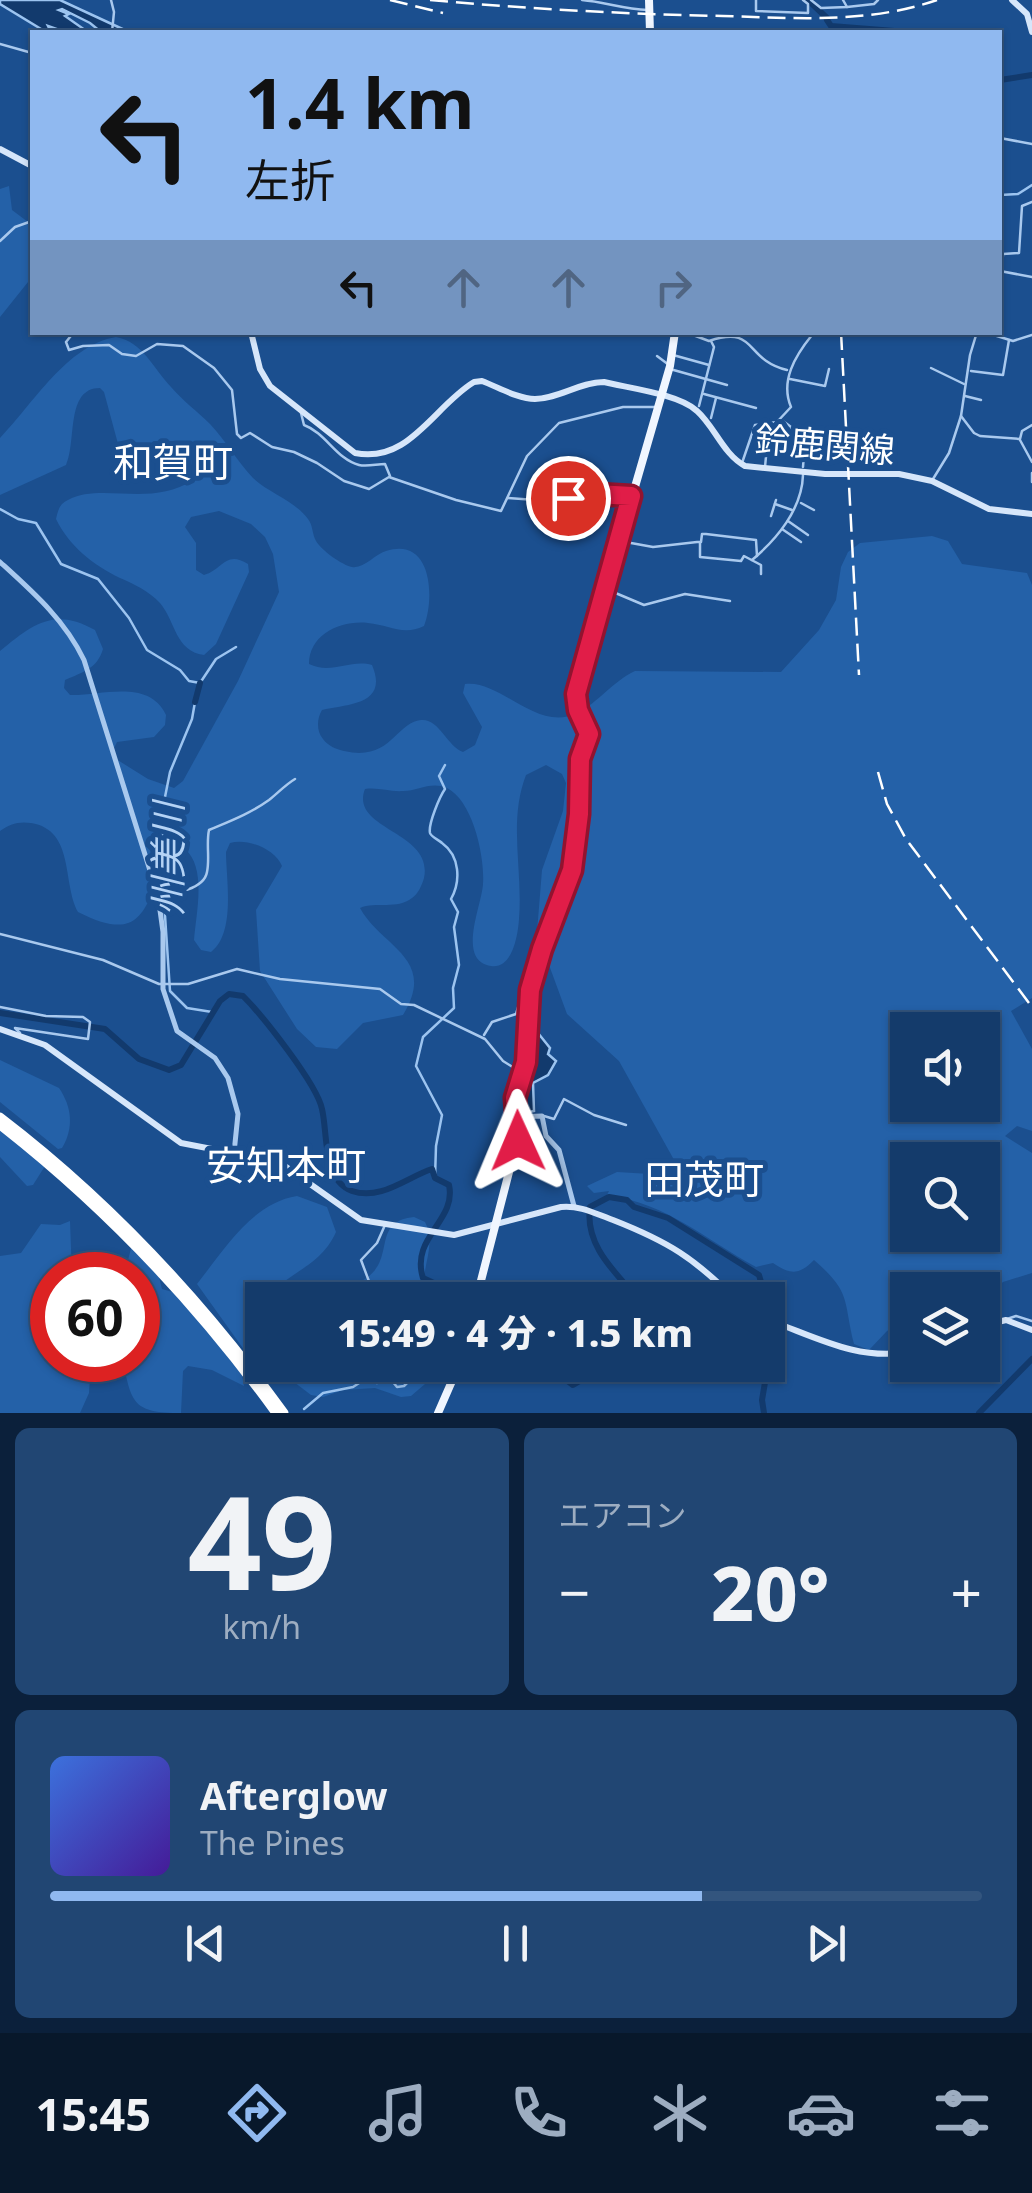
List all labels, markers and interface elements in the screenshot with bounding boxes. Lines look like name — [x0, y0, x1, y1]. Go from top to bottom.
text: 1.4 km — [245, 54, 475, 150]
icon: left — [80, 70, 210, 200]
text: 左折 — [245, 149, 335, 210]
icon: left — [331, 260, 386, 315]
icon: ahead — [436, 260, 491, 315]
icon: ahead — [541, 260, 596, 315]
icon: right — [646, 260, 701, 315]
street label: 鈴鹿関線 — [753, 414, 897, 474]
district label: 和賀町 — [113, 434, 233, 489]
pin — [526, 456, 611, 541]
icon: arrive — [541, 471, 596, 526]
water label: 州美川 — [141, 798, 193, 916]
map controls — [890, 1012, 1000, 1382]
button: sound — [890, 1012, 1000, 1122]
position arrow — [466, 1089, 570, 1193]
district label: 安知本町 — [206, 1137, 366, 1192]
button: search — [890, 1142, 1000, 1252]
district label: 田茂町 — [644, 1151, 764, 1206]
speed limit sign: 60 — [30, 1252, 160, 1382]
button: layers — [890, 1272, 1000, 1382]
text: 15:49 · 4 分 · 1.5 km — [337, 1306, 693, 1358]
text: 49 — [187, 1451, 336, 1628]
text: エアコン — [559, 1493, 687, 1536]
text: 20° — [711, 1541, 829, 1643]
text: − — [559, 1554, 590, 1629]
text: + — [951, 1554, 982, 1629]
text: km/h — [222, 1605, 301, 1648]
text: Afterglow — [200, 1769, 388, 1821]
text: The Pines — [200, 1821, 345, 1864]
icon: previous — [178, 1916, 233, 1971]
icon: pause — [488, 1916, 543, 1971]
icon: next — [799, 1916, 854, 1971]
icon: directions — [222, 2078, 292, 2148]
icon: music — [363, 2078, 433, 2148]
icon: phone — [504, 2078, 574, 2148]
icon: climate — [645, 2078, 715, 2148]
icon: car — [786, 2078, 856, 2148]
icon: filters — [927, 2078, 997, 2148]
text: 15:45 — [35, 2083, 151, 2144]

